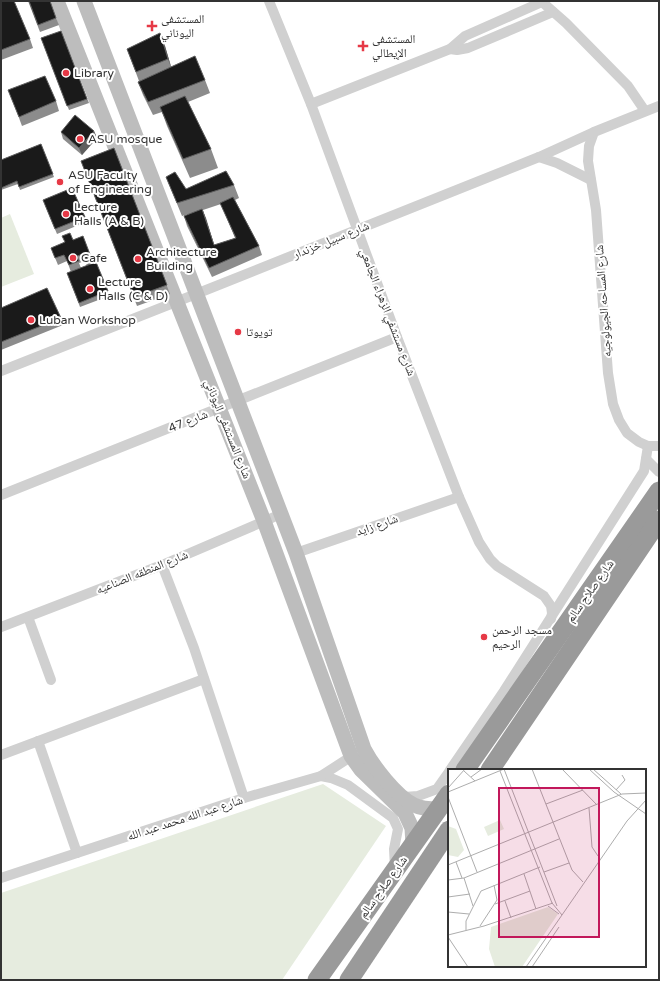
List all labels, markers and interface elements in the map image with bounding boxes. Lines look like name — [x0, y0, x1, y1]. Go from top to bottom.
place label: المستشفى اليوناني — [161, 12, 205, 43]
marker: المستشفى اليوناني — [146, 20, 158, 32]
place label: المستشفى الإيطالي — [372, 32, 416, 63]
marker: المستشفى الإيطالي — [357, 40, 369, 52]
place label: Library — [74, 66, 114, 80]
marker: Library — [61, 68, 71, 78]
place label: ASU mosque — [88, 132, 163, 146]
marker: ASU mosque — [75, 134, 85, 144]
place label: ASU Faculty of Engineering — [68, 168, 152, 196]
marker: ASU Faculty of Engineering — [55, 177, 65, 187]
place label: Lecture Halls (A & B) — [74, 200, 144, 228]
marker: Lecture Halls (A & B) — [61, 209, 71, 219]
street label: شارع سبيل خزندار — [290, 218, 372, 263]
street label: شارع المساحه الجيولوجيه — [592, 244, 615, 358]
place label: Architecture Building — [146, 245, 217, 273]
street label: شارع مستشفي الزهراء الجامعي — [354, 246, 419, 379]
place label: Cafe — [81, 251, 107, 265]
marker: Cafe — [68, 253, 78, 263]
marker: Architecture Building — [133, 254, 143, 264]
place label: Lecture Halls (C & D) — [98, 275, 168, 303]
marker: Lecture Halls (C & D) — [85, 284, 95, 294]
place label: Luban Workshop — [39, 313, 136, 327]
marker: Luban Workshop — [26, 315, 36, 325]
place label: تويوتا — [246, 325, 273, 339]
marker: تويوتا — [233, 327, 243, 337]
street label: شارع المستشفى اليوناني — [199, 377, 254, 482]
street label: شارع 47 — [166, 407, 210, 436]
street label: شارع زايد — [354, 511, 400, 540]
street label: شارع المنطقه الصناعيه — [94, 547, 190, 598]
street label: شارع صلاح سالم — [563, 557, 618, 626]
place label: مسجد الرحمن الرحيم — [492, 623, 552, 652]
marker: مسجد الرحمن الرحيم — [479, 632, 489, 642]
inset map — [448, 769, 646, 967]
street label: شارع عبد الله محمد عبد الله — [126, 793, 245, 844]
street label: شارع صلاح سالم — [356, 853, 411, 921]

